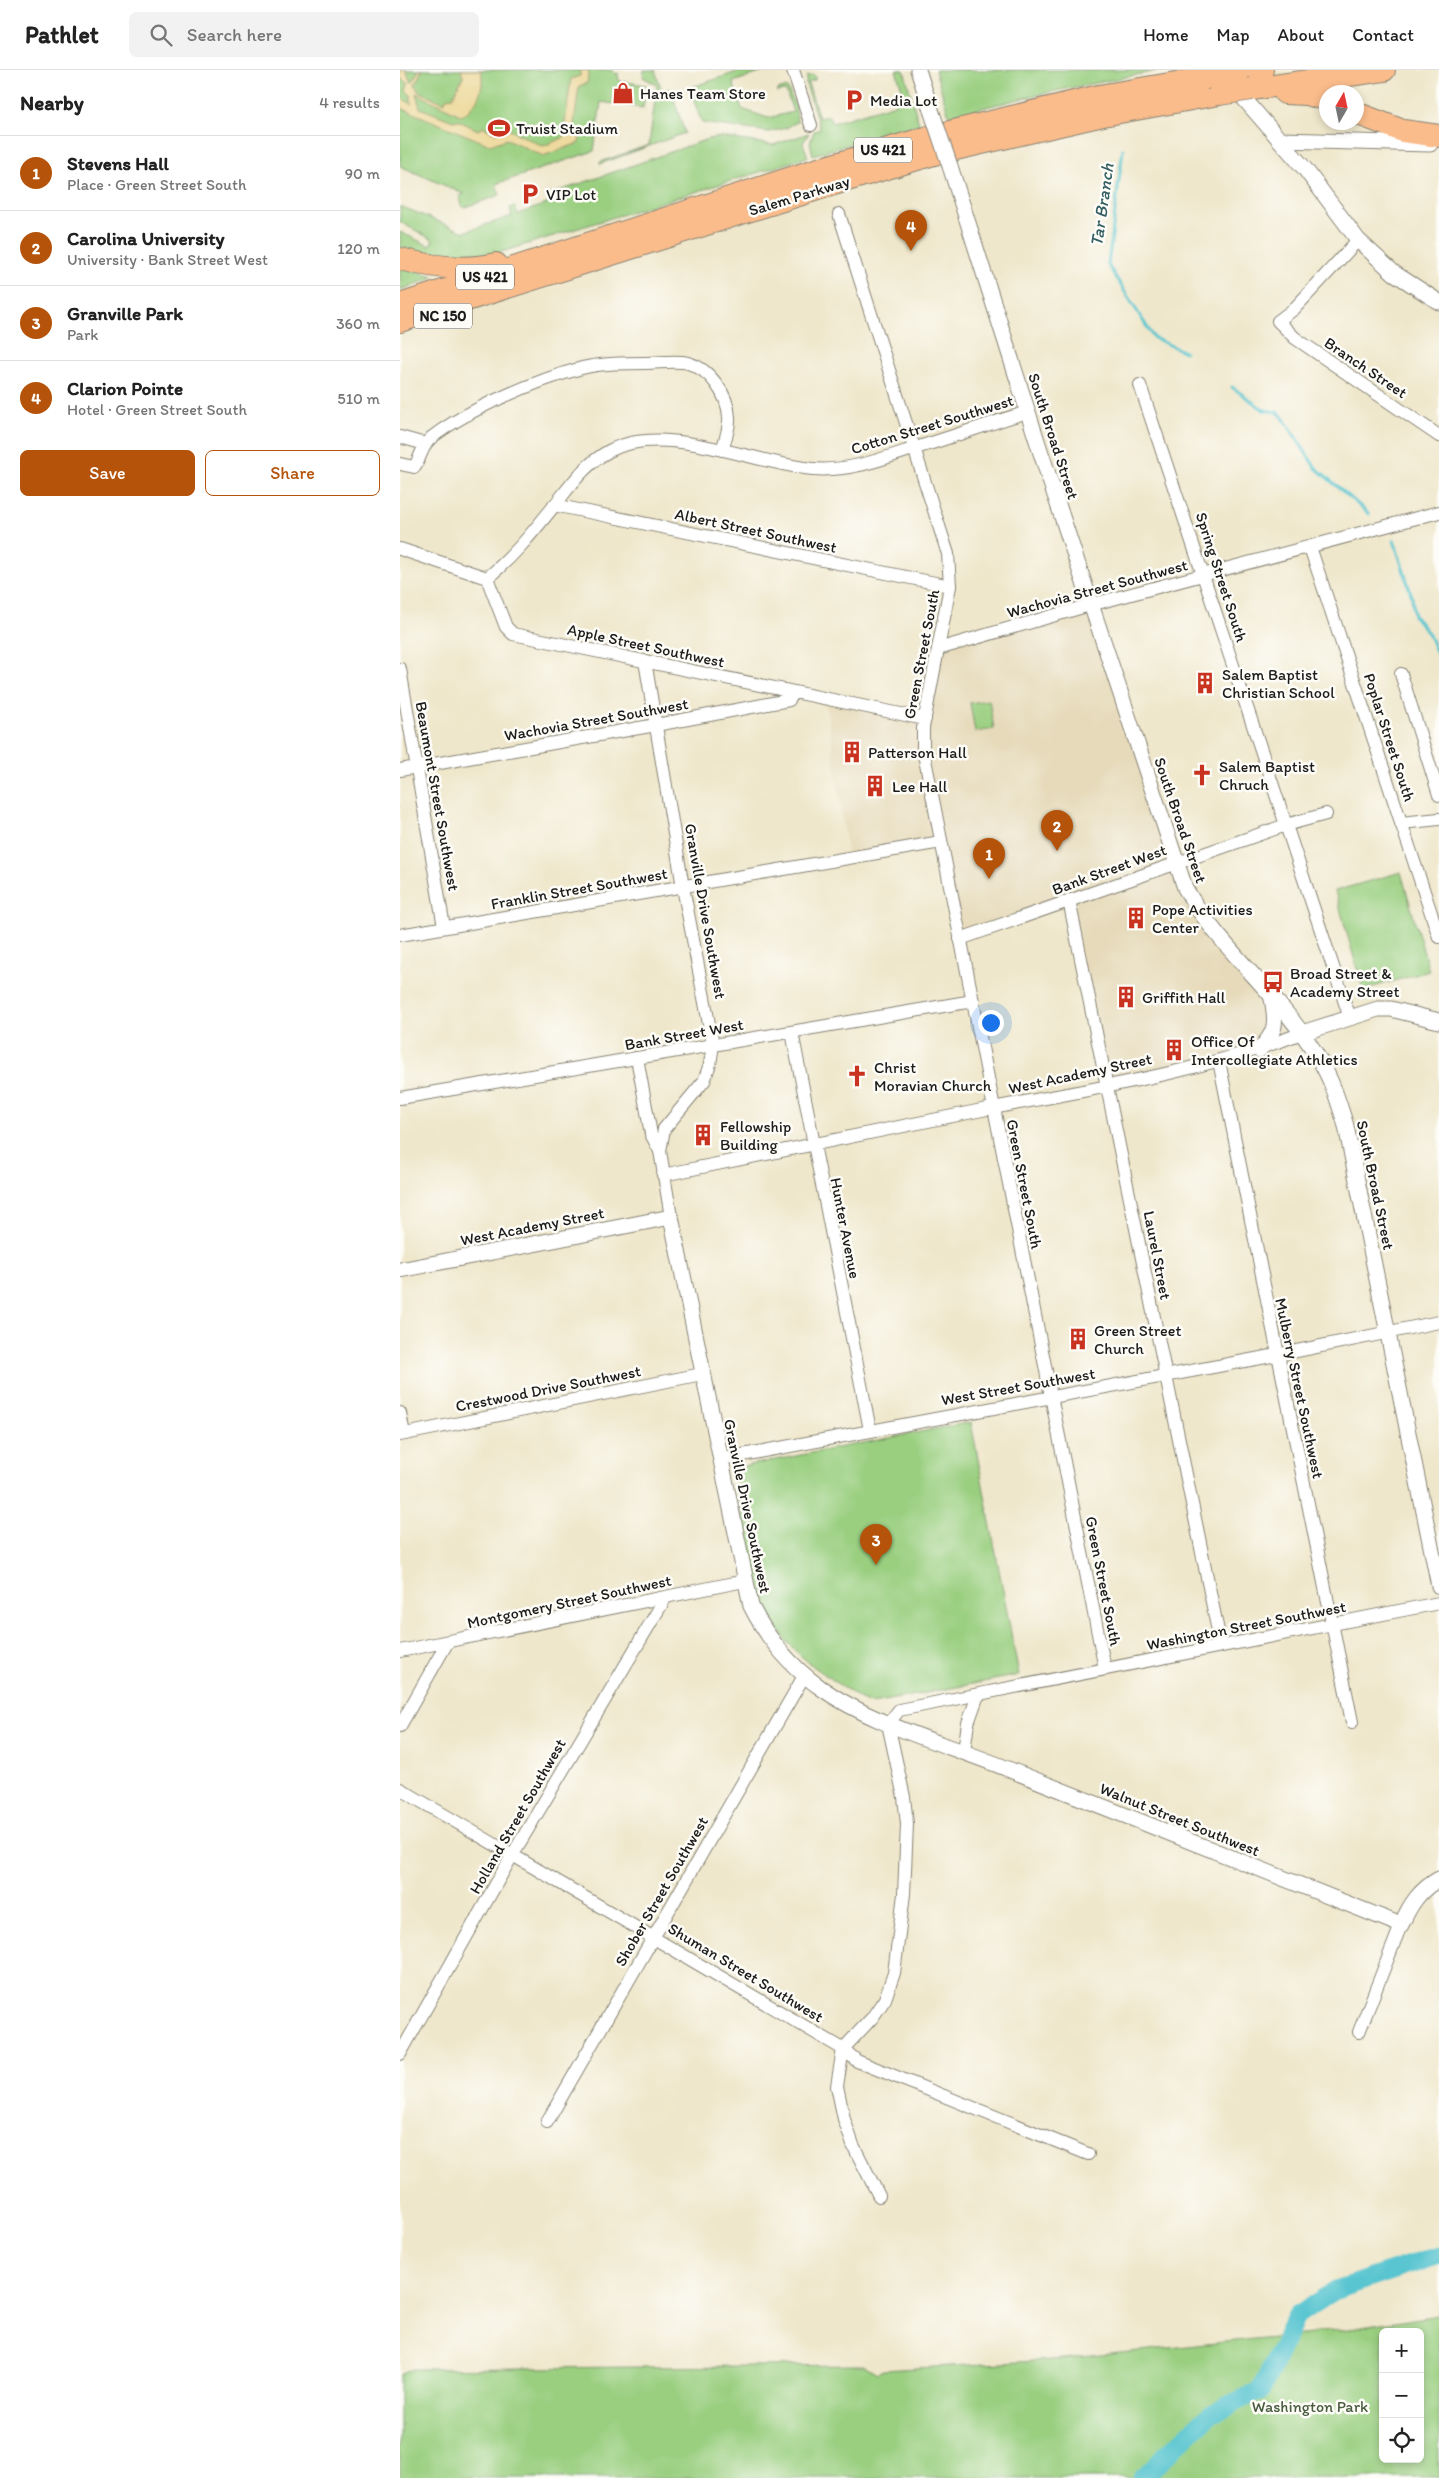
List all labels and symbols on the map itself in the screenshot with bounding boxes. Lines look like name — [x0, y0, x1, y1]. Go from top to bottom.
shop icon: Hanes Team Store — [610, 80, 636, 106]
place label: Hanes Team Store — [640, 84, 766, 103]
north arrow — [1319, 85, 1364, 130]
parking icon: Media Lot — [841, 87, 867, 113]
place label: Media Lot — [870, 91, 937, 110]
sports icon: Truist Stadium — [486, 115, 512, 141]
place label: Truist Stadium — [516, 119, 619, 138]
road number: US 421 — [854, 138, 912, 162]
water label: Tar Branch — [1085, 161, 1119, 248]
street label: Salem Parkway — [746, 171, 852, 220]
parking icon: VIP Lot — [517, 181, 543, 207]
place label: VIP Lot — [546, 185, 596, 204]
pin: 4 — [895, 210, 927, 251]
road number: US 421 — [456, 264, 514, 290]
road number: NC 150 — [414, 304, 472, 328]
street label: Branch Street — [1321, 333, 1411, 402]
street label: South Broad Street — [1024, 371, 1083, 502]
street label: Cotton Street Southwest — [849, 391, 1016, 458]
street label: Albert Street Southwest — [673, 504, 839, 557]
street label: Spring Street South — [1192, 510, 1252, 645]
street label: Wachovia Street Southwest — [1005, 555, 1190, 622]
street label: Green Street South — [900, 587, 943, 721]
street label: Apple Street Southwest — [566, 620, 726, 671]
place label: Salem Baptist Christian School — [1222, 665, 1335, 702]
building icon: Salem Baptist Christian School — [1192, 670, 1218, 696]
street label: Poplar Street South — [1360, 671, 1419, 804]
street label: Wachovia Street Southwest — [503, 694, 690, 745]
street label: Beaumont Street Southwest — [411, 700, 464, 892]
building icon: Patterson Hall — [839, 739, 865, 765]
place label: Patterson Hall — [868, 743, 967, 762]
street label: South Broad Street — [1150, 755, 1211, 886]
place label: Salem Baptist Chruch — [1219, 757, 1315, 794]
church icon: Salem Baptist Chruch — [1189, 762, 1215, 788]
building icon: Lee Hall — [862, 773, 888, 799]
place label: Lee Hall — [892, 777, 948, 796]
pin: 2 — [1041, 810, 1073, 851]
street label: Granville Drive Southwest — [681, 822, 730, 1000]
pin: 1 — [973, 838, 1005, 879]
street label: Bank Street West — [1049, 840, 1169, 899]
street label: Franklin Street Southwest — [489, 864, 669, 913]
place label: Pope Activities Center — [1152, 900, 1253, 937]
building icon: Pope Activities Center — [1123, 905, 1149, 931]
place label: Broad Street & Academy Street — [1290, 964, 1399, 1001]
bus stop icon: Broad Street & Academy Street — [1260, 969, 1286, 995]
building icon: Griffith Hall — [1113, 984, 1139, 1010]
place label: Griffith Hall — [1142, 988, 1226, 1007]
your location — [978, 1010, 1004, 1036]
street label: Bank Street West — [623, 1015, 745, 1054]
place label: Office Of Intercollegiate Athletics — [1191, 1032, 1358, 1069]
building icon: Office Of Intercollegiate Athletics — [1161, 1037, 1187, 1063]
street label: West Academy Street — [1007, 1049, 1153, 1098]
place label: Christ Moravian Church — [874, 1058, 992, 1095]
church icon: Christ Moravian Church — [844, 1063, 870, 1089]
place label: Fellowship Building — [720, 1117, 791, 1154]
street label: Green Street South — [1003, 1118, 1046, 1251]
street label: South Broad Street — [1353, 1119, 1398, 1252]
building icon: Fellowship Building — [690, 1122, 716, 1148]
street label: Hunter Avenue — [826, 1176, 865, 1280]
street label: West Academy Street — [459, 1203, 606, 1250]
street label: Laurel Street — [1140, 1209, 1175, 1301]
street label: Mulberry Street Southwest — [1271, 1296, 1328, 1480]
place label: Green Street Church — [1094, 1321, 1181, 1358]
building icon: Green Street Church — [1065, 1326, 1091, 1352]
street label: Crestwood Drive Southwest — [454, 1361, 642, 1416]
street label: West Street Southwest — [940, 1364, 1097, 1409]
street label: Granville Drive Southwest — [720, 1417, 775, 1595]
street label: Green Street South — [1082, 1515, 1125, 1648]
pin: 3 — [860, 1524, 892, 1565]
street label: Montgomery Street Southwest — [465, 1571, 673, 1632]
street label: Washington Street Southwest — [1145, 1597, 1347, 1654]
street label: Holland Street Southwest — [465, 1735, 570, 1897]
street label: Walnut Street Southwest — [1097, 1779, 1263, 1860]
street label: Shober Street Southwest — [611, 1813, 712, 1969]
street label: Shuman Street Southwest — [665, 1919, 827, 2026]
park label: Washington Park — [1252, 2397, 1368, 2416]

